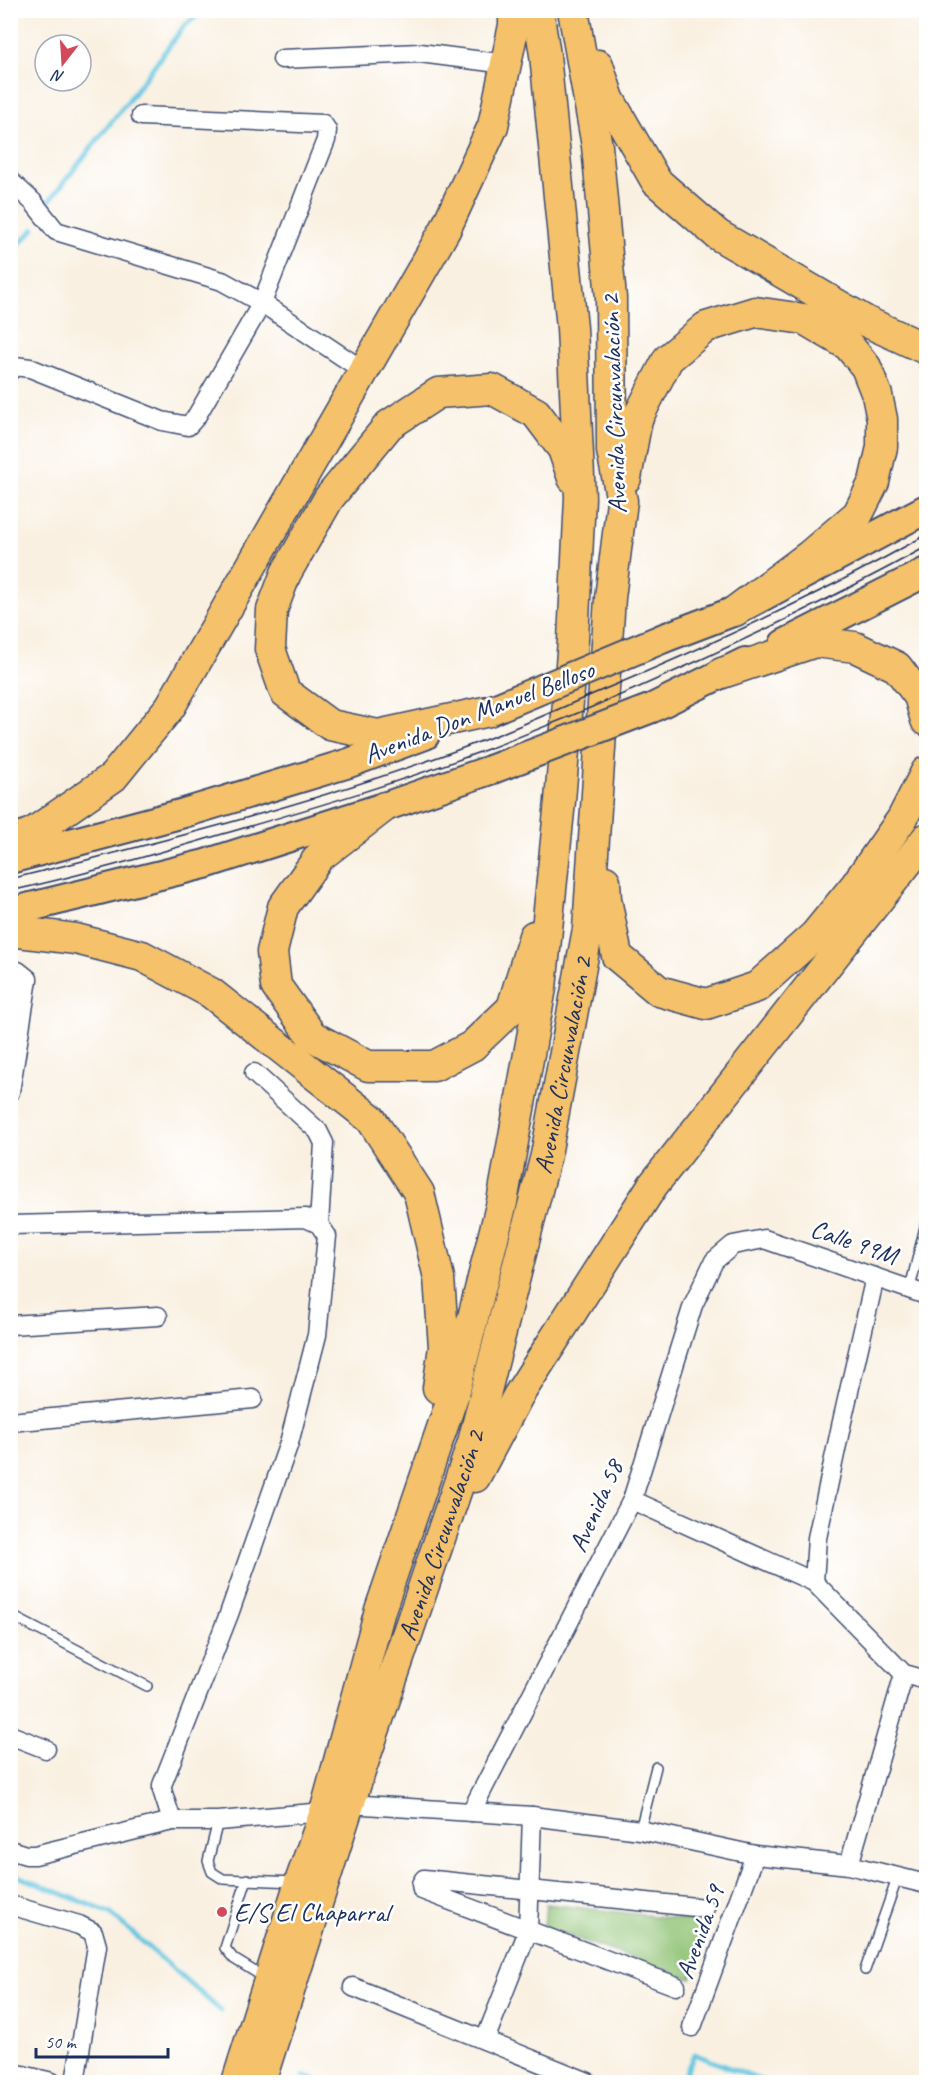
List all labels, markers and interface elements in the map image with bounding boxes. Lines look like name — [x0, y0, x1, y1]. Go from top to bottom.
north arrow — [33, 33, 93, 93]
text: N — [48, 64, 67, 87]
street label: Avenida Circunvalación 2 — [594, 292, 634, 514]
street label: Avenida Don Manuel Belloso — [359, 652, 600, 771]
street label: Avenida Circunvalación 2 — [525, 952, 599, 1177]
street label: Calle 99M — [806, 1212, 904, 1273]
street label: Avenida Circunvalación 2 — [390, 1425, 492, 1644]
street label: Avenida 58 — [561, 1453, 632, 1557]
street label: Avenida 59 — [668, 1879, 733, 1983]
place label: E/S El Chaparral — [234, 1896, 394, 1929]
marker: E/S El Chaparral — [215, 1905, 229, 1919]
scale bar — [36, 2021, 168, 2059]
text: 50 m — [45, 2031, 78, 2053]

